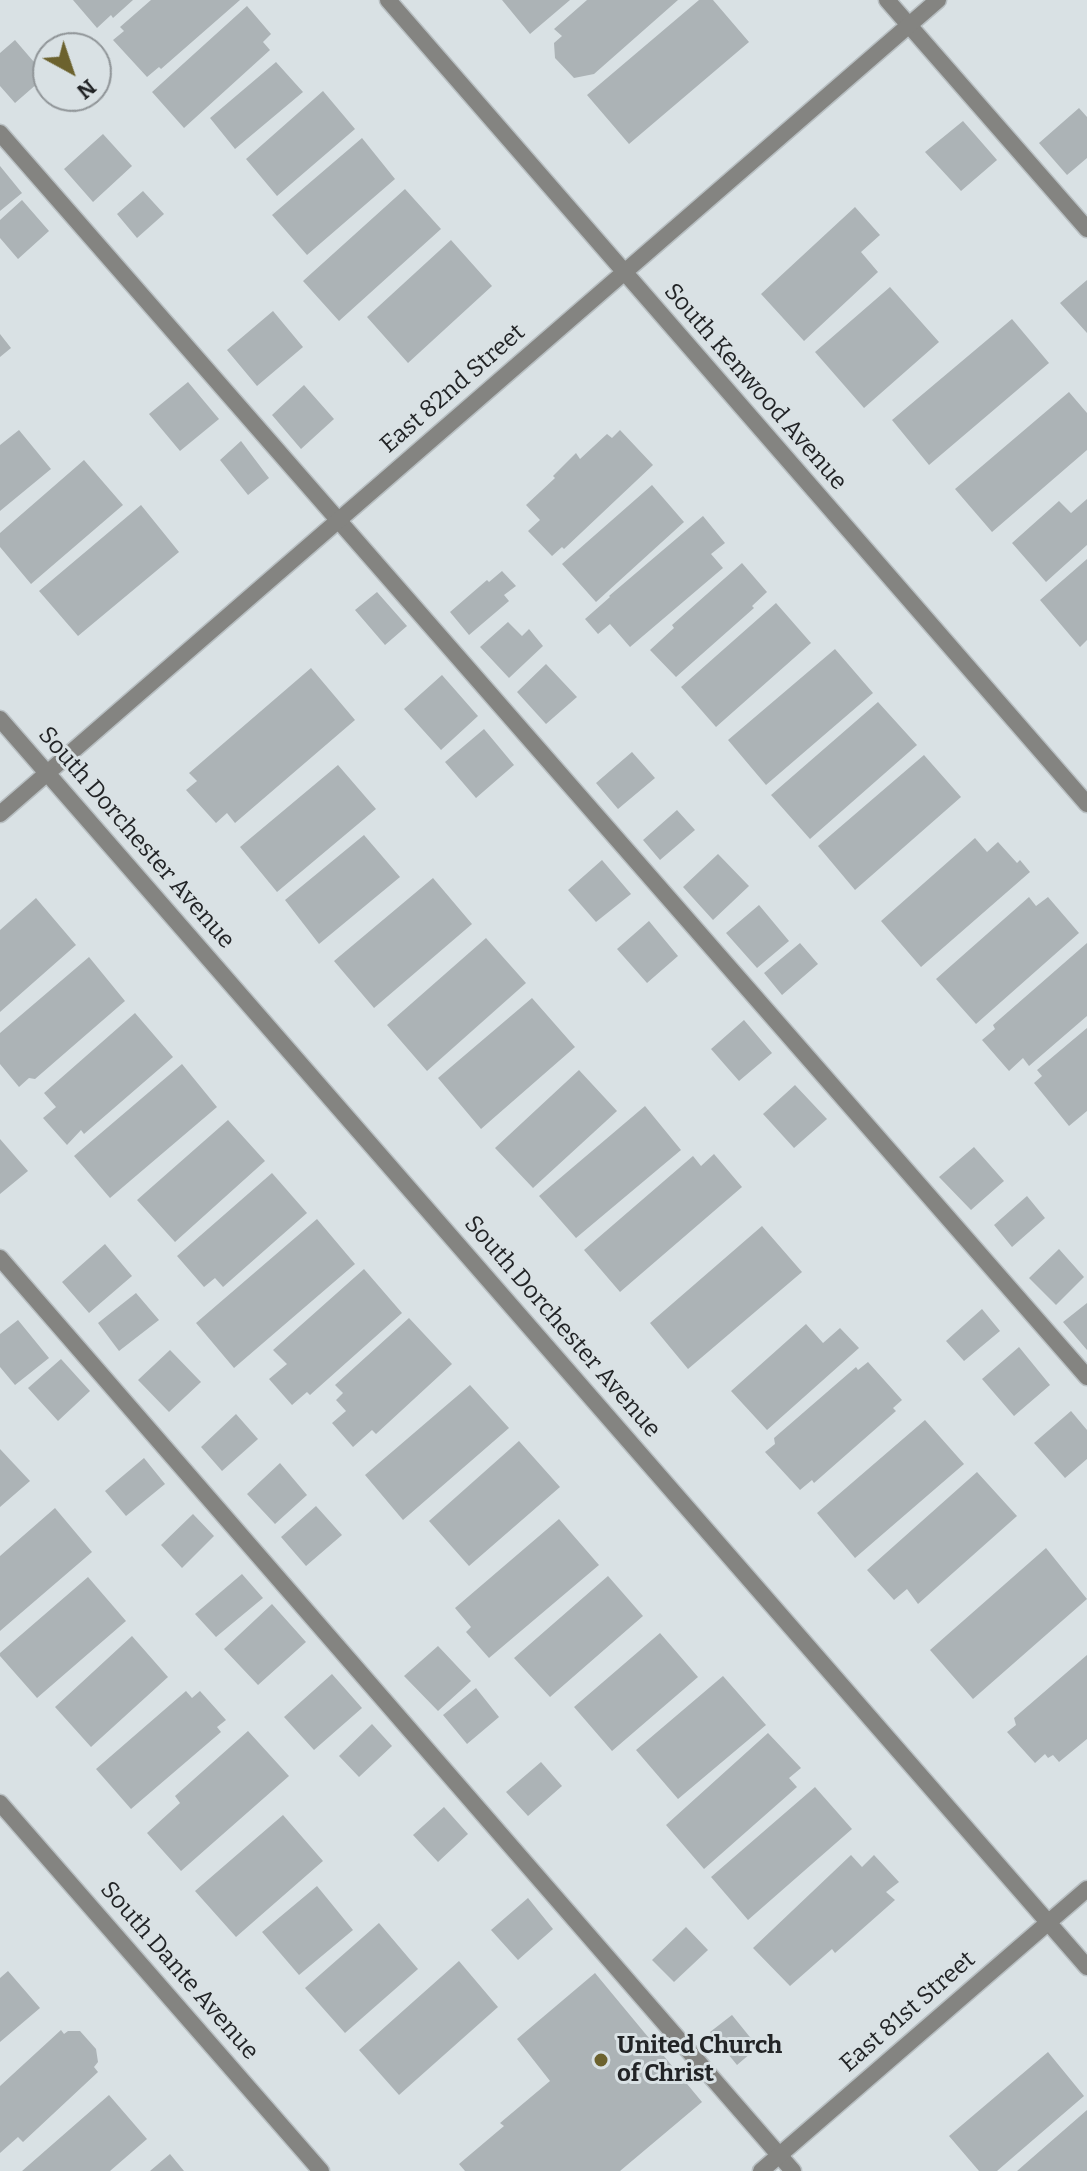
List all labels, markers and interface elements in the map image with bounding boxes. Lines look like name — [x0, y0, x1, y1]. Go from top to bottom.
north arrow — [32, 32, 112, 112]
text: N — [71, 73, 102, 105]
street label: South Kenwood Avenue — [657, 278, 853, 496]
street label: East 82nd Street — [375, 318, 531, 460]
street label: South Dorchester Avenue — [32, 721, 240, 955]
street label: South Dorchester Avenue — [458, 1210, 666, 1444]
street label: South Dante Avenue — [94, 1876, 264, 2066]
street label: East 81st Street — [835, 1946, 981, 2078]
place label: United Church of Christ — [617, 2032, 782, 2088]
marker: United Church of Christ — [592, 2051, 610, 2069]

